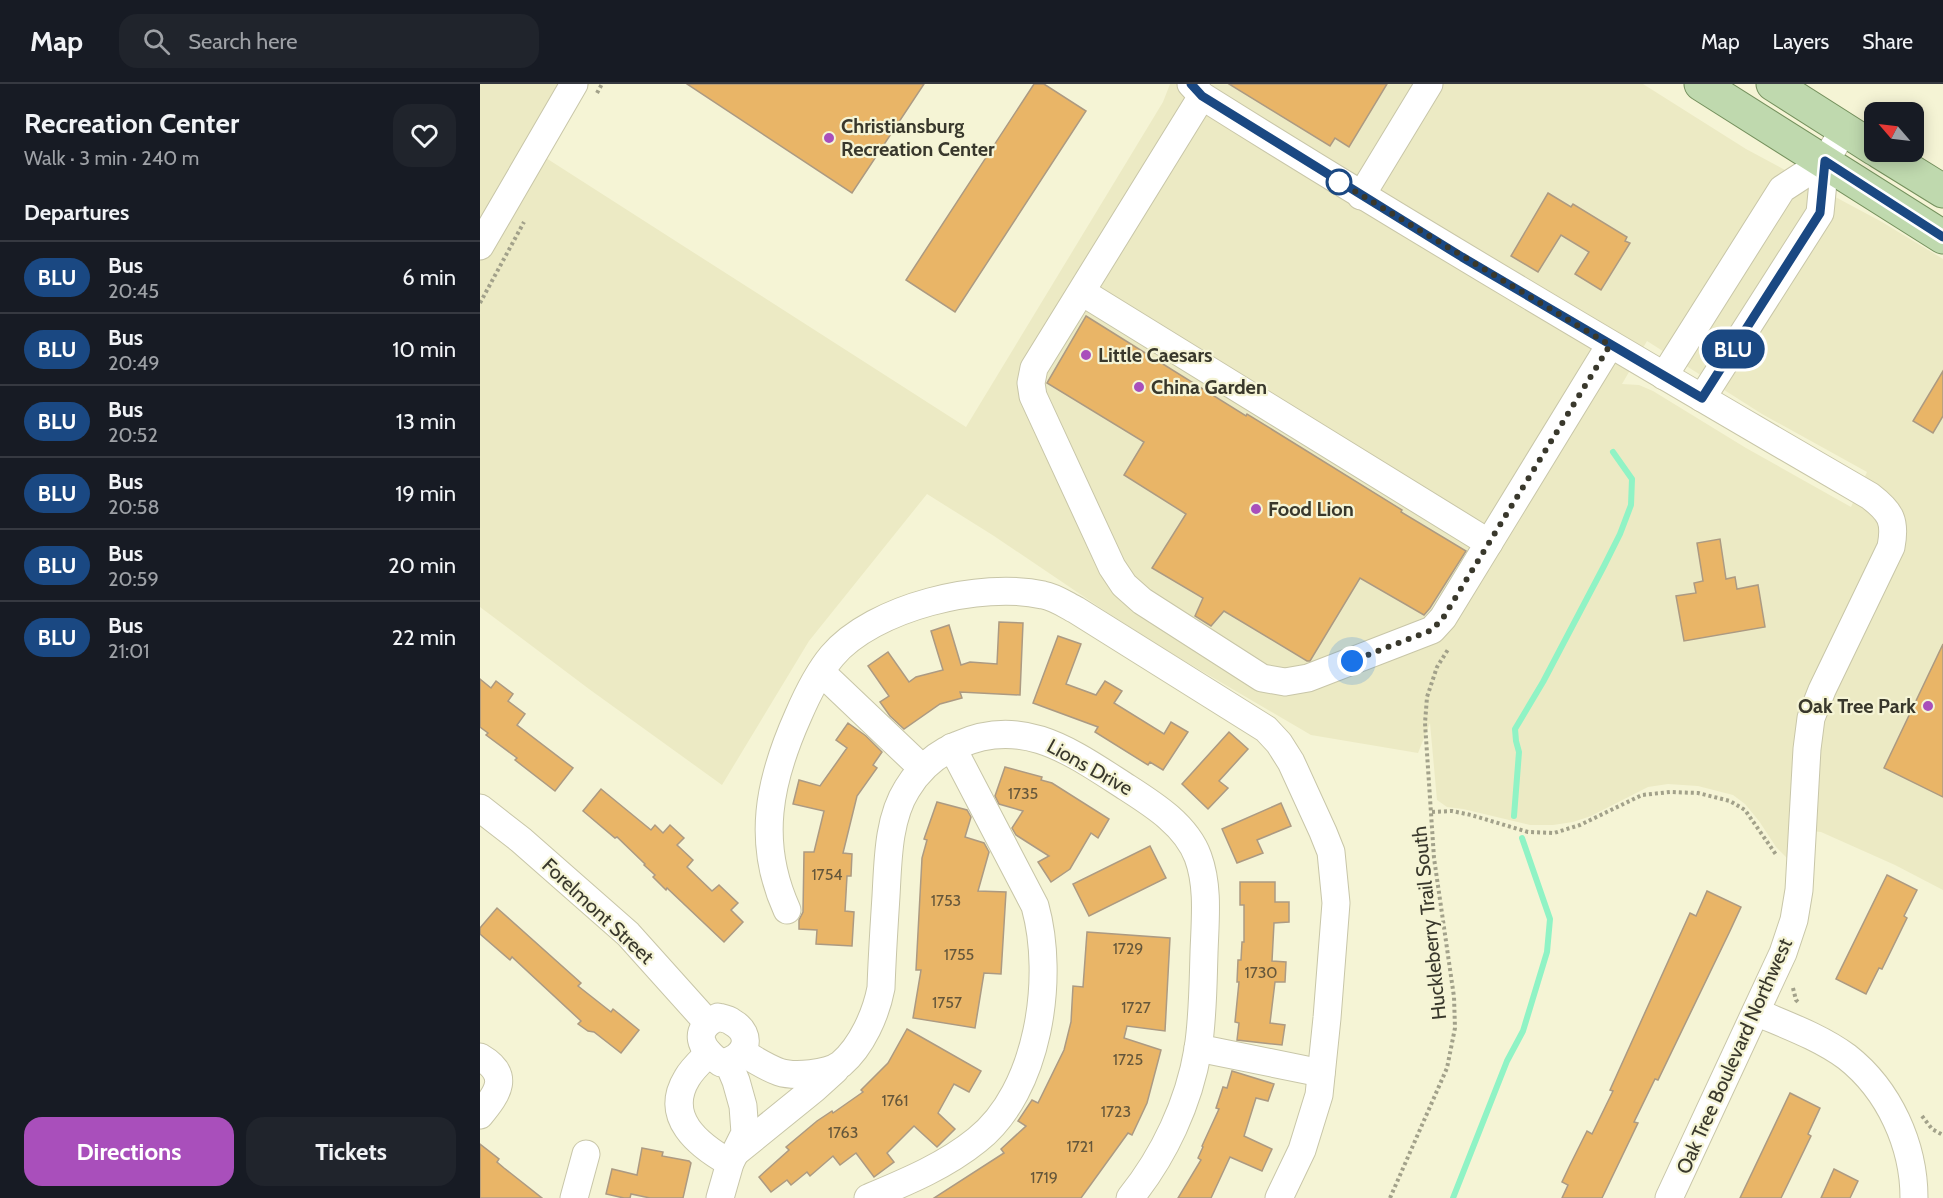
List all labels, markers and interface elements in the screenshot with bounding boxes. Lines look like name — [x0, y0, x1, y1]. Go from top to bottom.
search box — [119, 14, 539, 68]
text: Map — [30, 24, 83, 58]
icon: search — [140, 25, 173, 58]
text: Search here — [188, 28, 297, 55]
text: Map — [1701, 29, 1740, 54]
text: Layers — [1773, 29, 1829, 54]
text: Share — [1862, 29, 1913, 54]
north arrow — [1864, 102, 1924, 162]
map controls — [1864, 102, 1924, 162]
button: heart — [393, 104, 456, 167]
text: Recreation Center — [24, 106, 239, 140]
place label: Christiansburg Recreation Center — [841, 114, 995, 161]
marker: Christiansburg Recreation Center — [822, 131, 836, 145]
text: Walk · 3 min · 240 m — [24, 146, 199, 170]
unlabelled marker — [1326, 169, 1352, 195]
text: Departures — [24, 199, 129, 226]
text: Bus — [108, 252, 143, 279]
text: 6 min — [402, 264, 456, 291]
text: BLU — [38, 265, 76, 290]
text: 20:45 — [108, 279, 159, 303]
text: Bus — [108, 324, 143, 351]
line badge: BLU — [1698, 330, 1768, 368]
text: 10 min — [392, 336, 456, 363]
text: BLU — [38, 337, 76, 362]
text: BLU — [1714, 337, 1752, 362]
place label: Little Caesars — [1098, 343, 1212, 367]
marker: Little Caesars — [1079, 348, 1093, 362]
text: 20:49 — [108, 351, 160, 375]
place label: China Garden — [1151, 375, 1267, 399]
marker: China Garden — [1132, 380, 1146, 394]
text: Bus — [108, 396, 143, 423]
text: 13 min — [396, 408, 456, 435]
text: BLU — [38, 409, 76, 434]
text: 20:52 — [108, 423, 158, 447]
text: Bus — [108, 468, 143, 495]
text: 19 min — [395, 480, 456, 507]
text: BLU — [38, 481, 76, 506]
text: 20:58 — [108, 495, 160, 519]
place label: Food Lion — [1268, 497, 1354, 521]
marker: Food Lion — [1249, 502, 1263, 516]
text: Bus — [108, 540, 143, 567]
text: 20 min — [388, 552, 456, 579]
text: BLU — [38, 553, 76, 578]
text: 20:59 — [108, 567, 159, 591]
text: Bus — [108, 612, 143, 639]
text: 22 min — [392, 624, 456, 651]
text: BLU — [38, 625, 76, 650]
text: 21:01 — [108, 639, 150, 663]
your location — [1337, 646, 1367, 676]
place label: Oak Tree Park — [1798, 694, 1916, 718]
marker: Oak Tree Park — [1921, 699, 1935, 713]
street label: Lions Drive — [1043, 734, 1137, 800]
house number: 1735 — [1008, 784, 1038, 803]
street label: Huckleberry Trail South — [1407, 825, 1451, 1021]
street label: Forelmont Street — [537, 853, 659, 969]
house number: 1754 — [811, 865, 843, 884]
house number: 1753 — [931, 891, 961, 910]
street label: Oak Tree Boulevard Northwest — [1671, 934, 1797, 1178]
house number: 1729 — [1113, 939, 1143, 958]
house number: 1755 — [944, 945, 974, 964]
house number: 1730 — [1244, 963, 1278, 982]
house number: 1757 — [932, 993, 962, 1012]
house number: 1727 — [1121, 998, 1151, 1017]
house number: 1725 — [1113, 1050, 1143, 1069]
house number: 1761 — [881, 1091, 909, 1110]
house number: 1723 — [1101, 1102, 1131, 1121]
button: Directions — [24, 1117, 234, 1186]
button: Tickets — [246, 1117, 456, 1186]
house number: 1763 — [828, 1123, 858, 1142]
house number: 1721 — [1067, 1137, 1093, 1156]
house number: 1719 — [1030, 1168, 1058, 1187]

